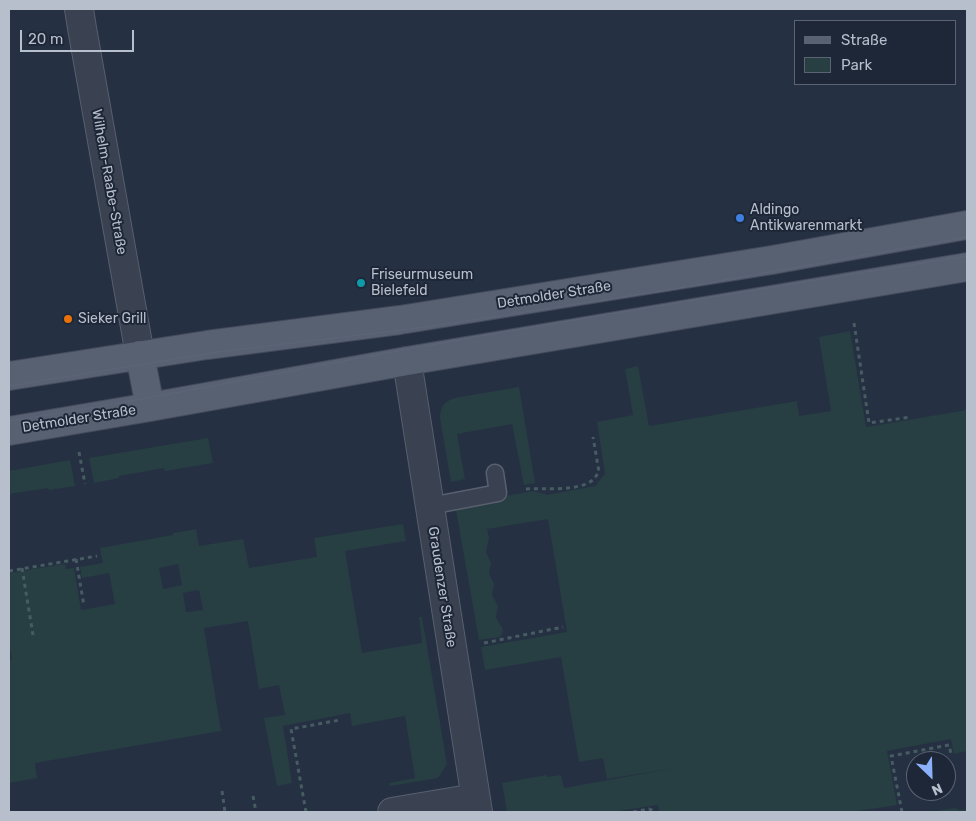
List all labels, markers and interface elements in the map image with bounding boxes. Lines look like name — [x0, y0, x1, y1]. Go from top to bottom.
scale bar — [22, 20, 136, 52]
legend — [794, 20, 956, 85]
text: 20 m — [28, 30, 63, 48]
text: Straße — [841, 31, 887, 49]
text: Park — [841, 56, 872, 74]
street label: Wilhelm-Raabe-Straße — [88, 108, 130, 256]
place label: Aldingo Antikwarenmarkt — [750, 202, 862, 234]
marker: Aldingo Antikwarenmarkt — [734, 212, 746, 224]
place label: Friseurmuseum Bielefeld — [371, 267, 473, 300]
marker: Friseurmuseum Bielefeld — [355, 277, 367, 289]
street label: Detmolder Straße — [496, 278, 612, 312]
place label: Sieker Grill — [78, 311, 146, 327]
marker: Sieker Grill — [62, 313, 74, 325]
street label: Detmolder Straße — [21, 402, 137, 436]
street label: Graudenzer Straße — [424, 525, 460, 649]
north arrow — [906, 751, 956, 801]
text: N — [929, 779, 945, 799]

